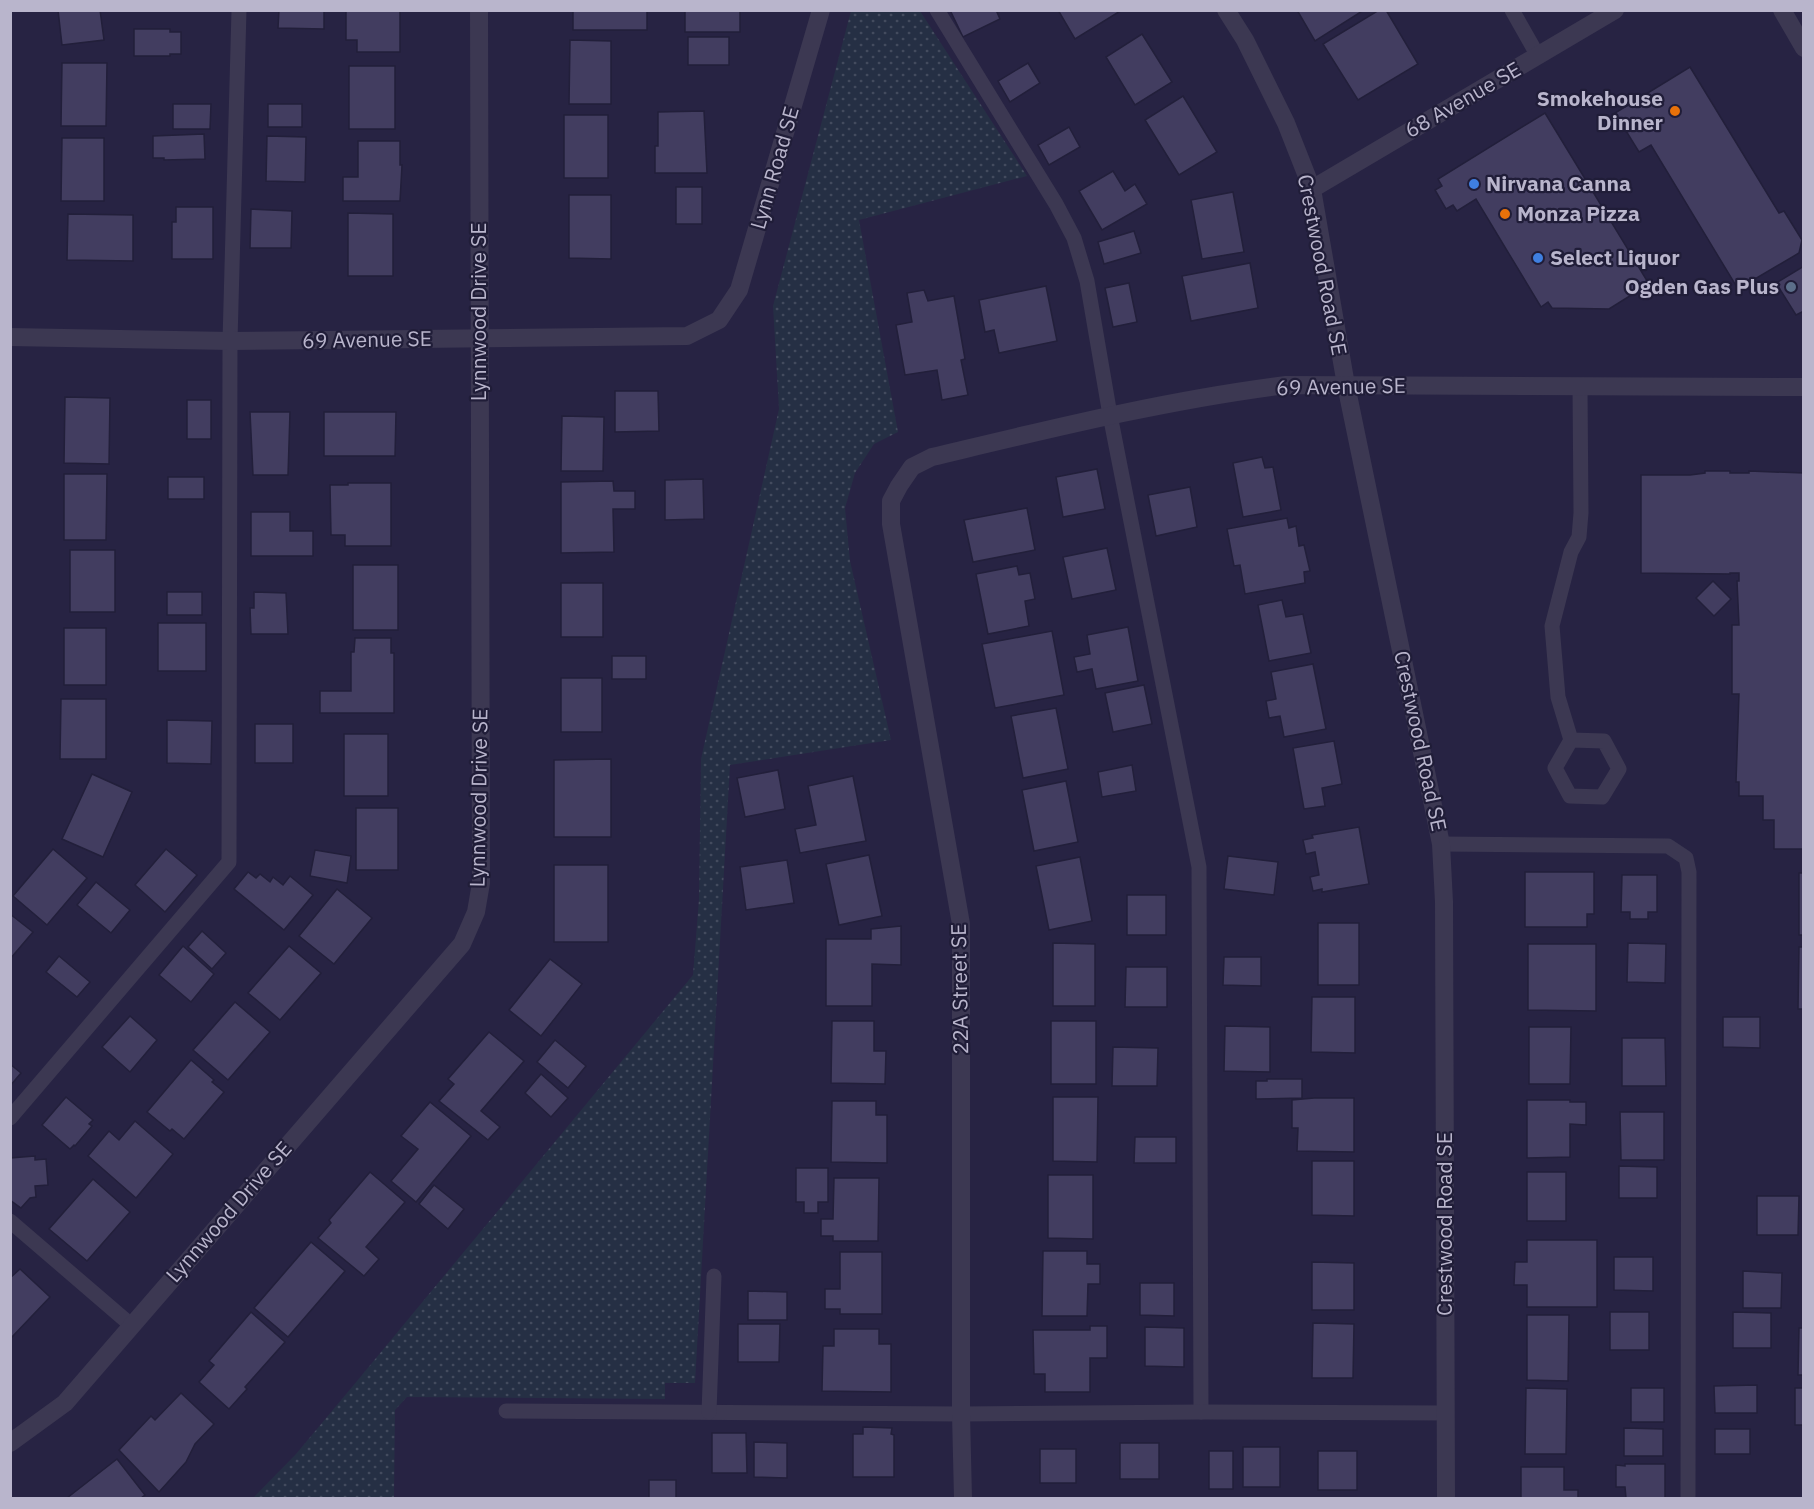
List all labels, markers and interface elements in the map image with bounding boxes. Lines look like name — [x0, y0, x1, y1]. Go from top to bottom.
street label: 68 Avenue SE — [1399, 55, 1526, 144]
place label: Smokehouse Dinner — [1537, 84, 1664, 136]
street label: Lynn Road SE — [743, 103, 805, 232]
marker: Smokehouse Dinner — [1668, 104, 1682, 118]
place label: Nirvana Canna — [1486, 169, 1631, 197]
street label: Crestwood Road SE — [1292, 172, 1354, 358]
marker: Nirvana Canna — [1467, 177, 1481, 191]
place label: Monza Pizza — [1517, 199, 1640, 227]
marker: Monza Pizza — [1498, 207, 1512, 221]
street label: Lynnwood Drive SE — [464, 223, 492, 401]
place label: Select Liquor — [1550, 243, 1680, 271]
marker: Select Liquor — [1531, 251, 1545, 265]
place label: Ogden Gas Plus — [1625, 272, 1779, 300]
marker: Ogden Gas Plus — [1784, 280, 1798, 294]
street label: 69 Avenue SE — [302, 324, 432, 354]
street label: 69 Avenue SE — [1276, 371, 1406, 401]
street label: Crestwood Road SE — [1388, 648, 1454, 834]
street label: Lynnwood Drive SE — [462, 708, 494, 888]
street label: 22A Street SE — [944, 923, 974, 1055]
street label: Crestwood Road SE — [1430, 1132, 1458, 1316]
street label: Lynnwood Drive SE — [159, 1135, 297, 1288]

